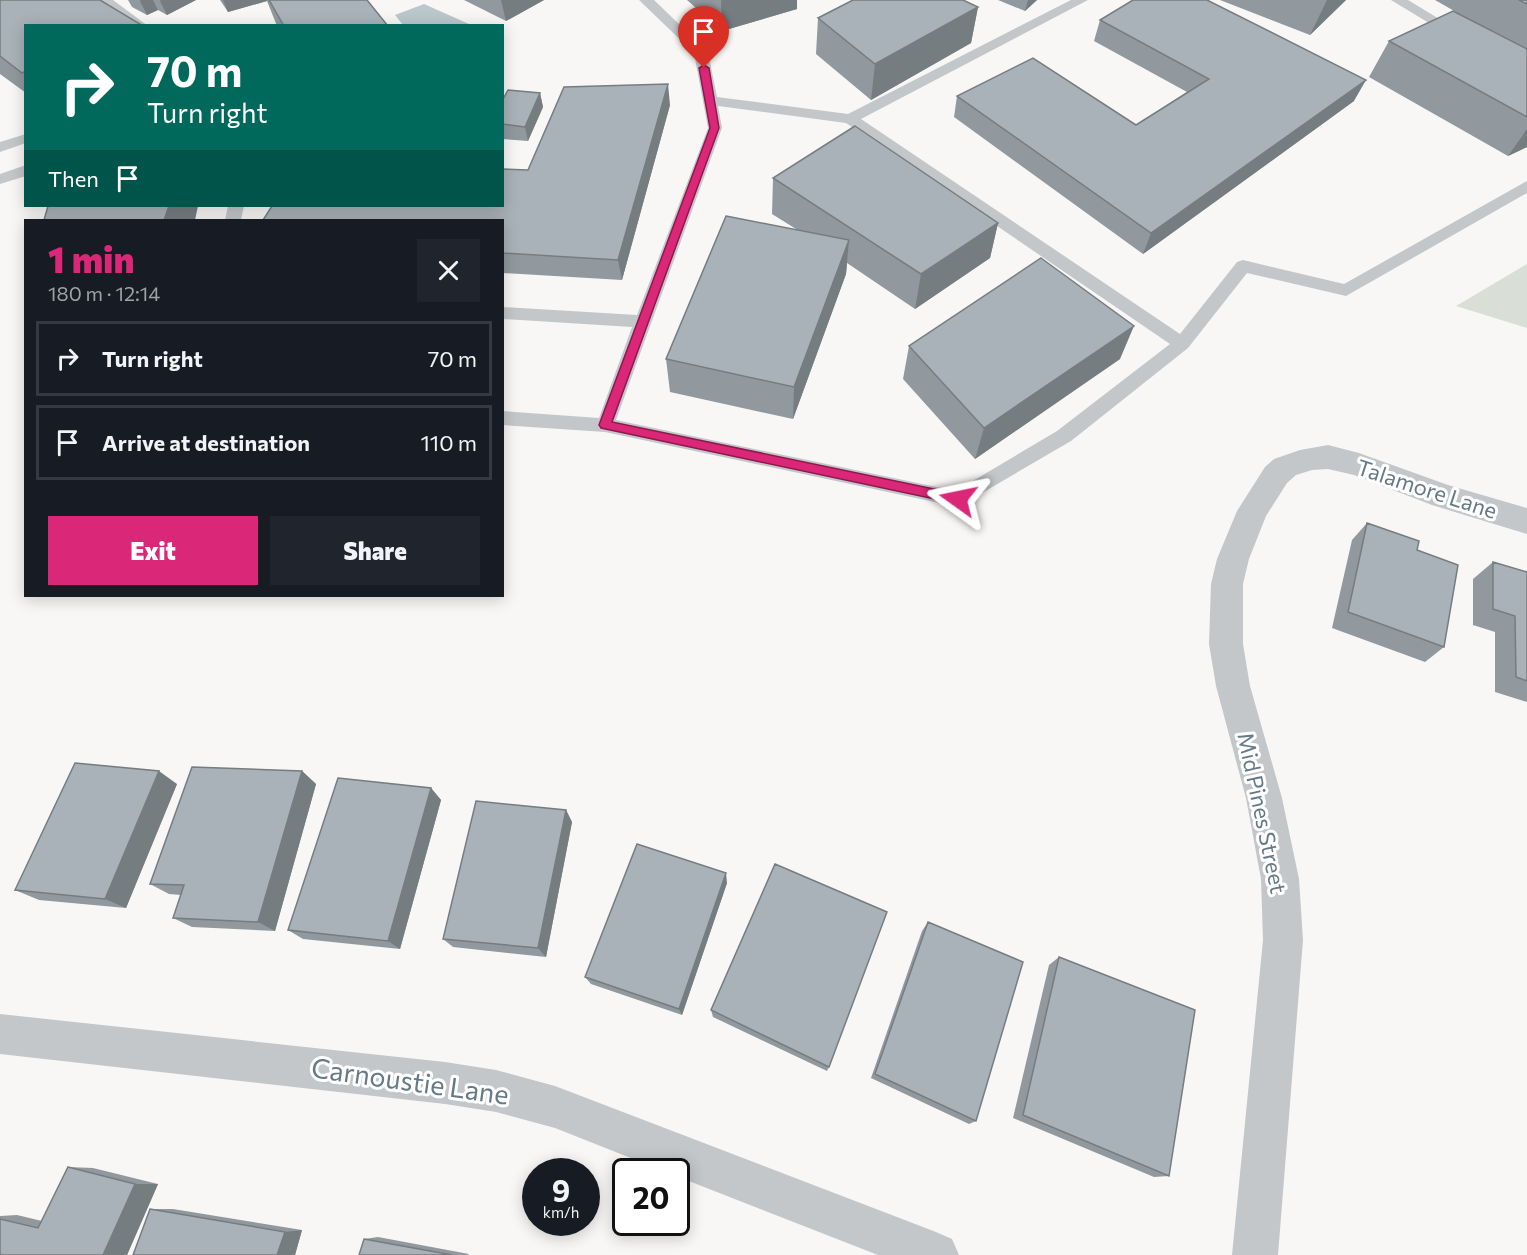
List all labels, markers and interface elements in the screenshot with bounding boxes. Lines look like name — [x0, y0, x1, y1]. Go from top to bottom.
pin — [678, 6, 729, 68]
icon: arrive — [687, 15, 720, 48]
text: 70 m — [147, 44, 242, 96]
icon: right — [48, 48, 126, 126]
text: Turn right — [147, 96, 267, 129]
icon: arrive — [111, 162, 144, 195]
text: Then — [48, 165, 99, 192]
text: 1 min — [48, 236, 134, 280]
button: close — [417, 239, 480, 302]
text: 180 m · 12:14 — [48, 281, 160, 305]
icon: right — [51, 342, 84, 375]
text: Turn right — [102, 345, 203, 372]
text: 70 m — [428, 345, 477, 372]
icon: arrive — [51, 426, 84, 459]
text: Arrive at destination — [102, 429, 310, 456]
text: 110 m — [420, 429, 477, 456]
street label: Talamore Lane — [1354, 453, 1501, 524]
position arrow — [926, 467, 990, 531]
button: Exit — [48, 516, 258, 585]
button: Share — [270, 516, 480, 585]
street label: Mid Pines Street — [1232, 730, 1293, 896]
street label: Carnoustie Lane — [309, 1050, 511, 1111]
speed limit sign: 20 — [612, 1158, 690, 1236]
text: 9 — [552, 1171, 570, 1208]
text: km/h — [543, 1203, 579, 1221]

